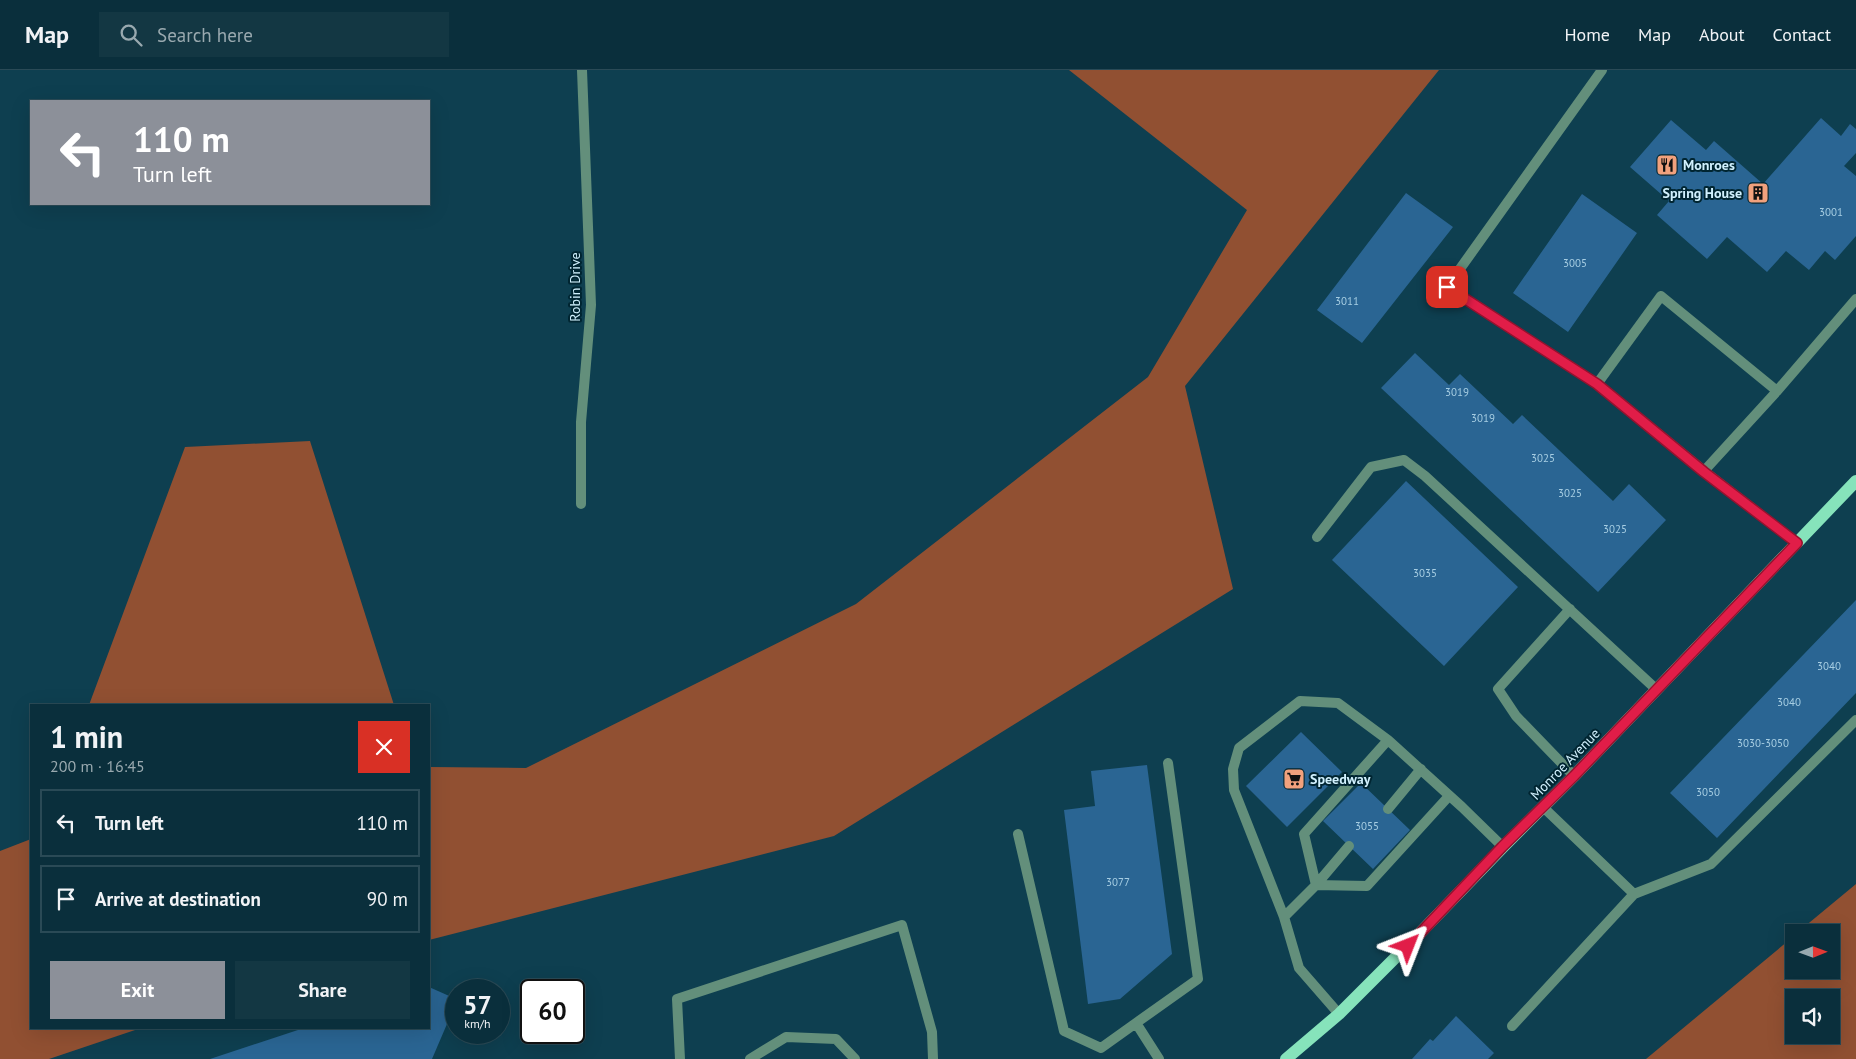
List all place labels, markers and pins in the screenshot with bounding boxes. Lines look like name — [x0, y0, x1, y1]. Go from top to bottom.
restaurant icon: Monroes — [1655, 153, 1679, 177]
place label: Monroes — [1683, 156, 1735, 174]
building icon: Spring House — [1746, 181, 1770, 205]
place label: Spring House — [1662, 184, 1742, 202]
pin — [1426, 266, 1468, 308]
supermarket icon: Speedway — [1282, 767, 1306, 791]
place label: Speedway — [1310, 770, 1371, 788]

